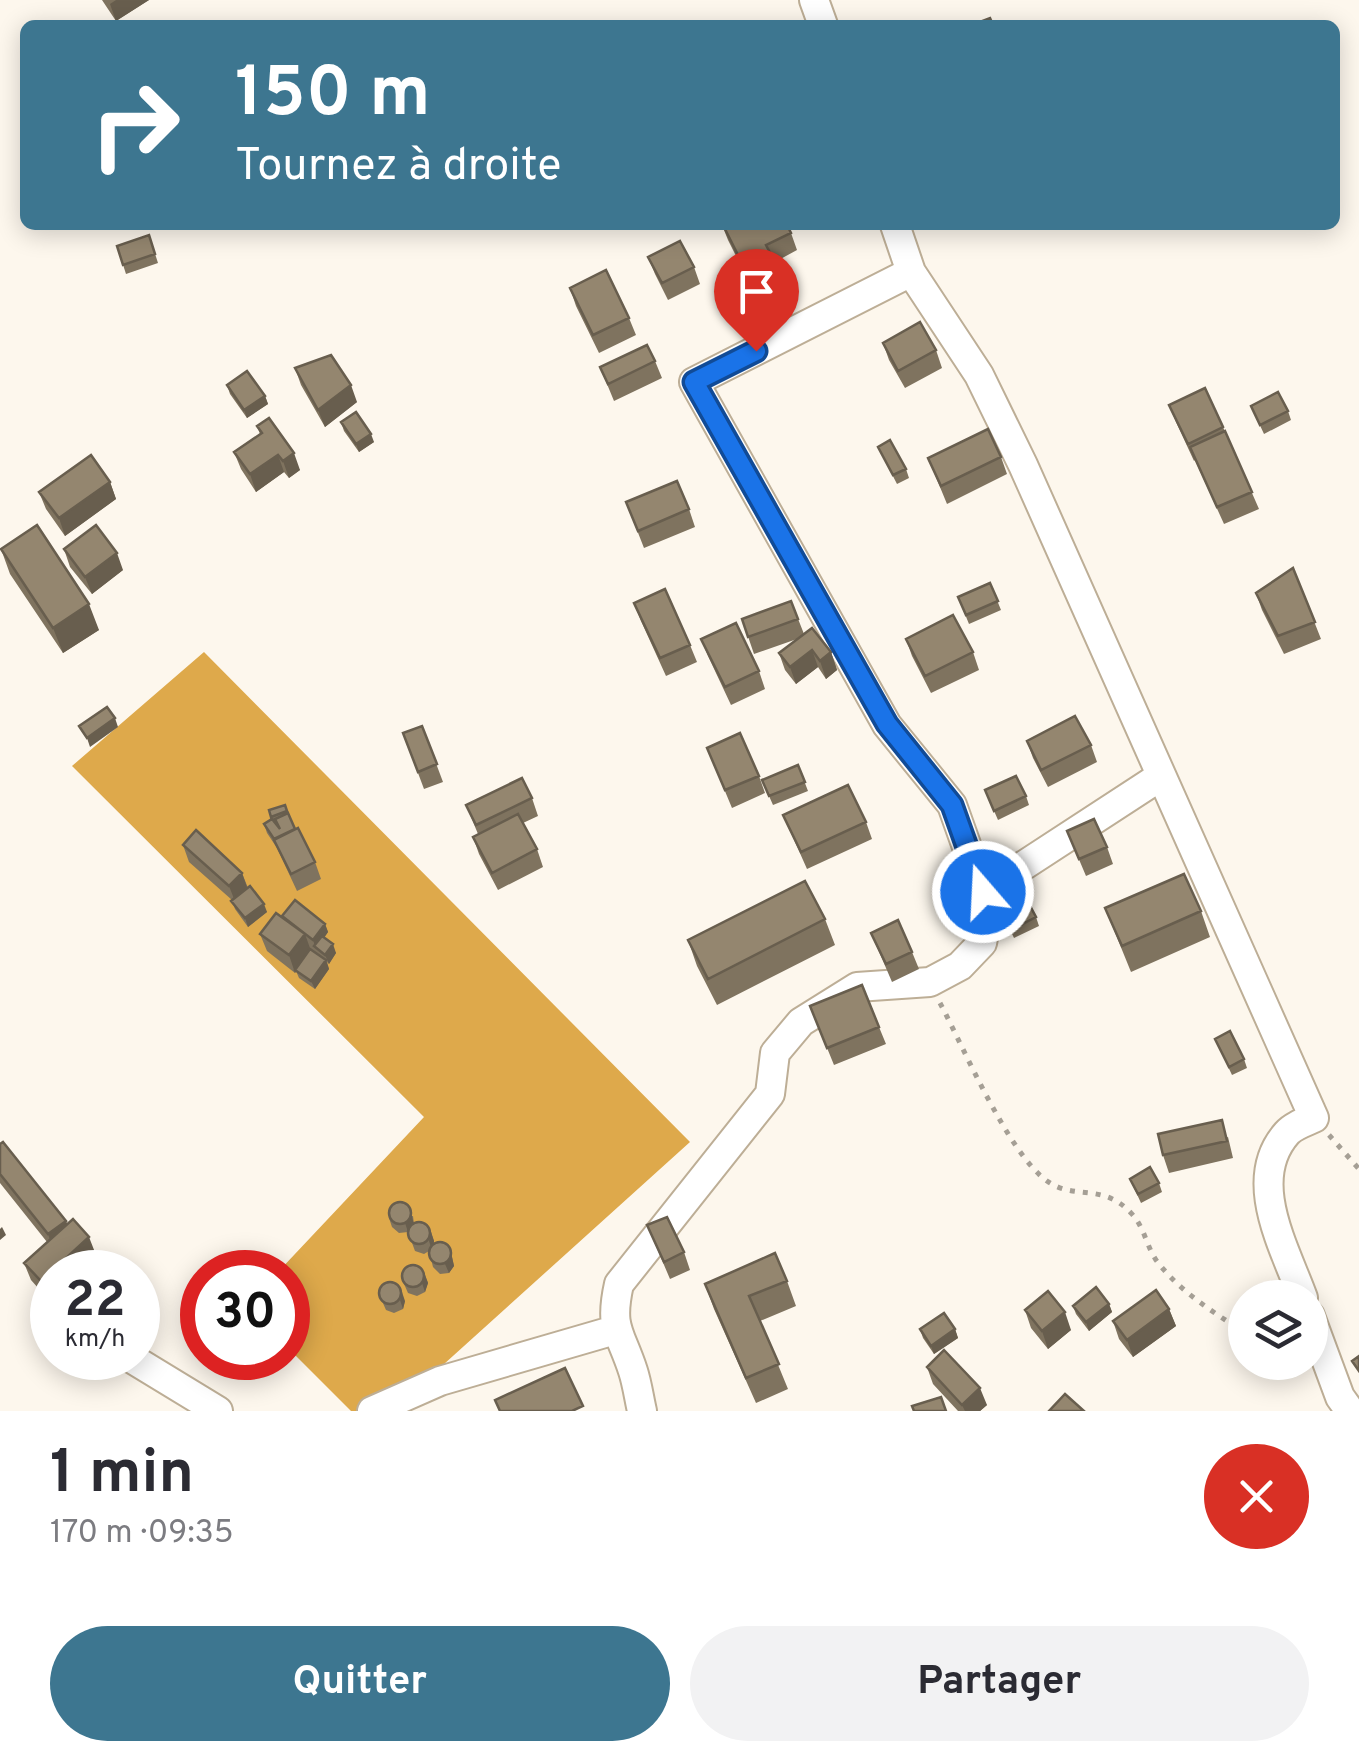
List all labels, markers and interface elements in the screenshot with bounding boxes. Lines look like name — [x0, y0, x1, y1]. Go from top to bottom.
text: 150 m — [235, 52, 430, 141]
icon: right — [70, 60, 200, 190]
text: Tournez à droite — [235, 139, 562, 196]
pin — [714, 249, 799, 352]
icon: arrive — [729, 264, 784, 319]
position arrow — [931, 840, 1035, 944]
speed limit sign: 30 — [180, 1250, 310, 1380]
text: 22 — [64, 1271, 126, 1334]
map controls — [1228, 1280, 1328, 1380]
button: layers — [1228, 1280, 1328, 1380]
text: km/h — [65, 1324, 125, 1356]
text: 1 min — [50, 1438, 194, 1514]
button: close — [1204, 1444, 1309, 1549]
text: 170 m · 09:35 — [50, 1514, 234, 1554]
button: Quitter — [50, 1626, 670, 1741]
button: Partager — [690, 1626, 1309, 1741]

